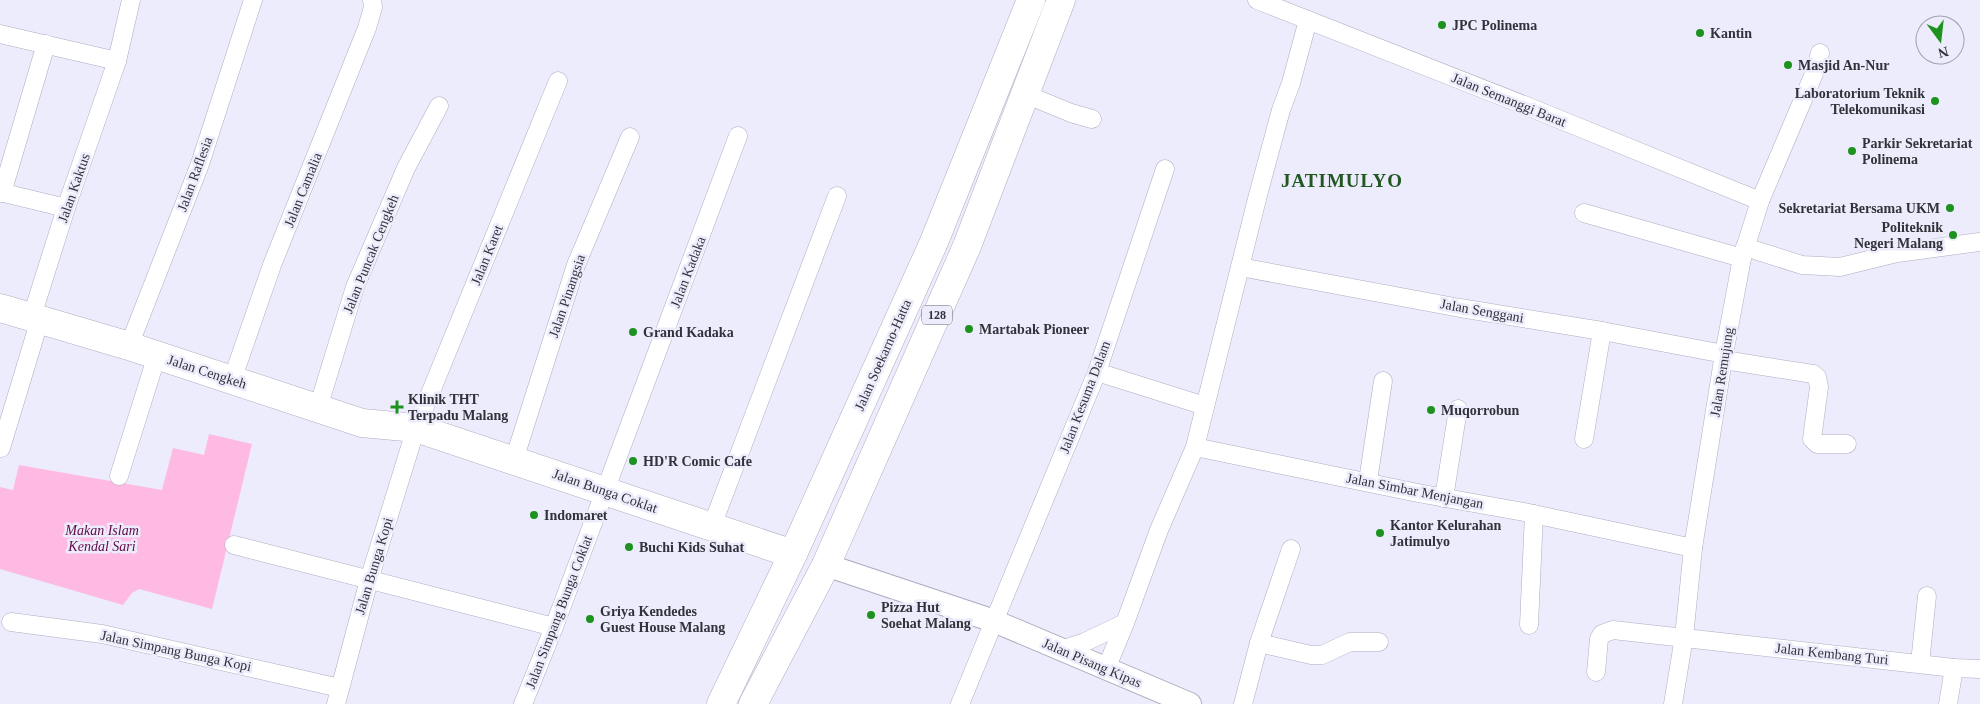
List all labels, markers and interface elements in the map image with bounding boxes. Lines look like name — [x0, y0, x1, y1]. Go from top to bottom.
north arrow — [1915, 15, 1965, 65]
place label: JPC Polinema — [1452, 18, 1537, 33]
marker: JPC Polinema — [1436, 19, 1448, 31]
place label: Kantin — [1710, 26, 1752, 41]
marker: Kantin — [1694, 27, 1706, 39]
text: N — [1936, 44, 1950, 61]
place label: Masjid An-Nur — [1798, 58, 1889, 73]
marker: Masjid An-Nur — [1782, 59, 1794, 71]
street label: Jalan Semanggi Barat — [1450, 70, 1569, 130]
place label: Laboratorium Teknik Telekomunikasi — [1795, 86, 1925, 117]
marker: Laboratorium Teknik Telekomunikasi — [1929, 95, 1941, 107]
street label: Jalan Raflesia — [175, 134, 216, 213]
place label: Parkir Sekretariat Polinema — [1862, 136, 1973, 167]
marker: Parkir Sekretariat Polinema — [1846, 145, 1858, 157]
street label: Jalan Camalia — [281, 150, 325, 229]
street label: Jalan Kaktus — [55, 152, 93, 224]
district label: JATIMULYO — [1281, 170, 1403, 191]
street label: Jalan Puncak Cengkeh — [340, 192, 402, 316]
place label: Sekretariat Bersama UKM — [1779, 201, 1940, 216]
marker: Sekretariat Bersama UKM — [1944, 202, 1956, 214]
place label: Politeknik Negeri Malang — [1854, 220, 1943, 251]
street label: Jalan Karet — [468, 223, 506, 287]
marker: Politeknik Negeri Malang — [1947, 229, 1959, 241]
street label: Jalan Kadaka — [668, 234, 709, 310]
street label: Jalan Pinangsia — [546, 252, 588, 339]
street label: Jalan Soekarno-Hatta — [852, 296, 915, 413]
street label: Jalan Senggani — [1439, 296, 1525, 326]
road number: 128 — [922, 306, 952, 324]
place label: Martabak Pioneer — [979, 322, 1089, 337]
marker: Martabak Pioneer — [963, 323, 975, 335]
place label: Grand Kadaka — [643, 325, 734, 340]
marker: Grand Kadaka — [627, 326, 639, 338]
street label: Jalan Remujung — [1708, 326, 1736, 418]
street label: Jalan Kesuma Dalam — [1057, 339, 1113, 455]
street label: Jalan Cengkeh — [166, 352, 248, 392]
place label: Klinik THT Terpadu Malang — [408, 392, 508, 423]
marker: Klinik THT Terpadu Malang — [390, 400, 404, 414]
place label: Muqorrobun — [1441, 403, 1520, 418]
marker: Muqorrobun — [1425, 404, 1437, 416]
place label: HD'R Comic Cafe — [643, 454, 752, 469]
marker: HD'R Comic Cafe — [627, 455, 639, 467]
street label: Jalan Bunga Coklat — [551, 466, 659, 516]
street label: Jalan Simbar Menjangan — [1345, 470, 1485, 512]
place label: Indomaret — [544, 508, 608, 523]
marker: Indomaret — [528, 509, 540, 521]
street label: Jalan Bunga Kopi — [352, 516, 396, 616]
place label: Kantor Kelurahan Jatimulyo — [1390, 518, 1502, 549]
park label: Makan Islam Kendal Sari — [64, 523, 139, 554]
marker: Kantor Kelurahan Jatimulyo — [1374, 527, 1386, 539]
street label: Jalan Simpang Bunga Coklat — [523, 533, 595, 691]
place label: Buchi Kids Suhat — [639, 540, 744, 555]
marker: Buchi Kids Suhat — [623, 541, 635, 553]
place label: Pizza Hut Soehat Malang — [881, 600, 971, 631]
place label: Griya Kendedes Guest House Malang — [600, 604, 725, 635]
marker: Pizza Hut Soehat Malang — [865, 609, 877, 621]
marker: Griya Kendedes Guest House Malang — [584, 613, 596, 625]
street label: Jalan Simpang Bunga Kopi — [99, 628, 253, 674]
street label: Jalan Pisang Kipas — [1040, 635, 1144, 691]
street label: Jalan Kembang Turi — [1775, 641, 1889, 667]

